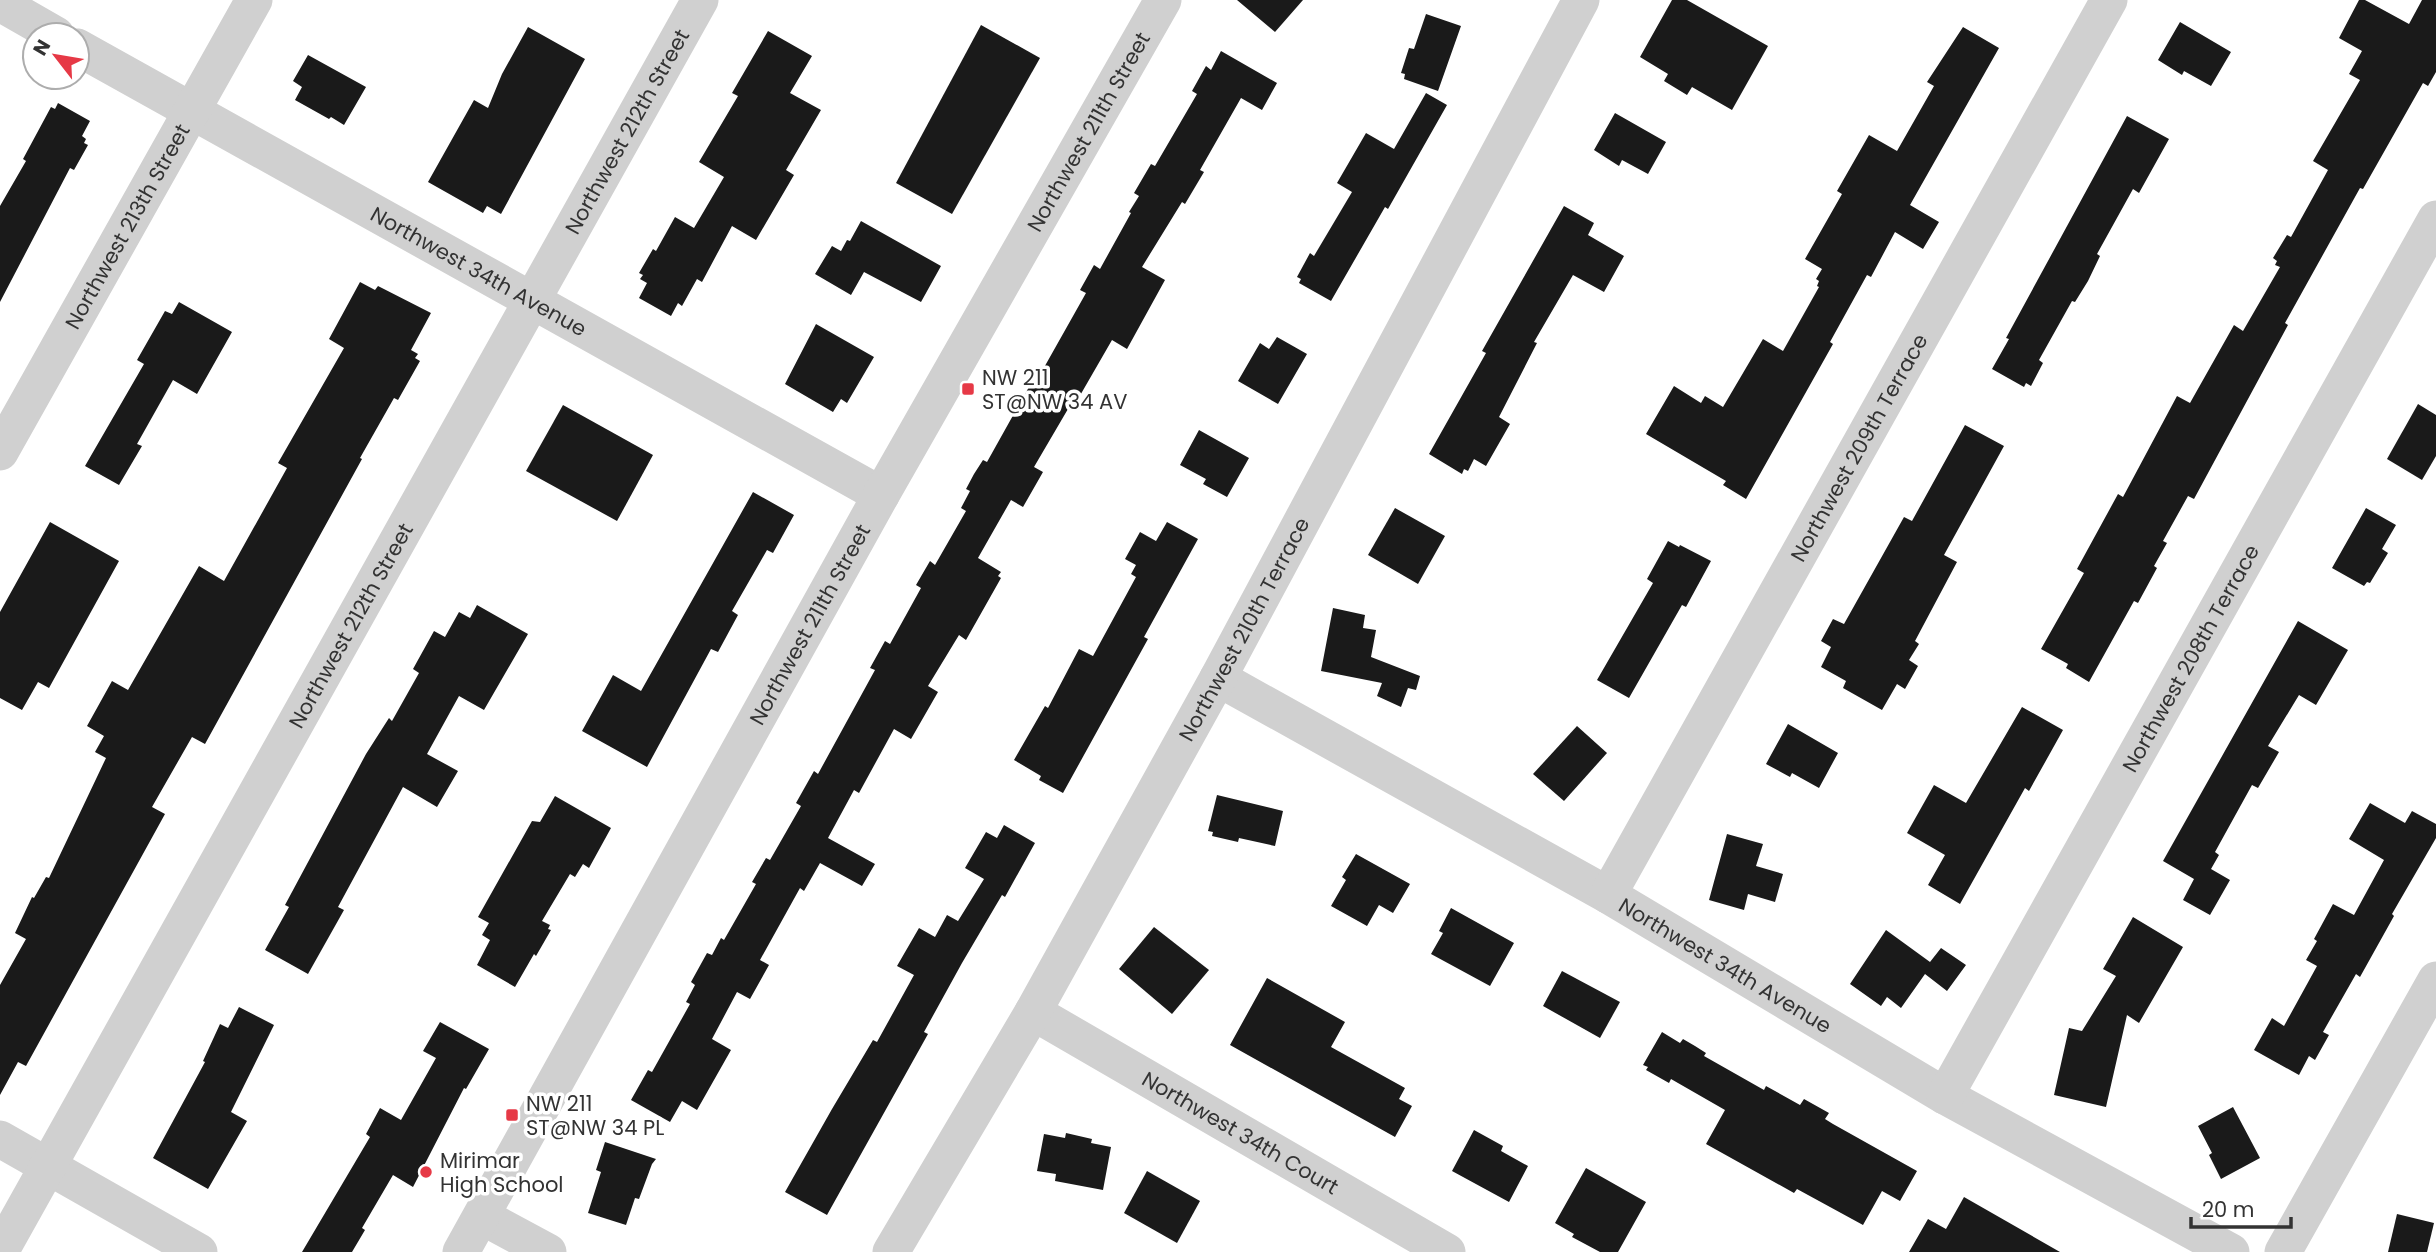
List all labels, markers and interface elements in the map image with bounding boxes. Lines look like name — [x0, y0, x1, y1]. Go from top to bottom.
north arrow — [21, 21, 91, 91]
street label: Northwest 212th Street — [558, 23, 696, 239]
street label: Northwest 211th Street — [1020, 26, 1156, 237]
text: N — [27, 34, 57, 61]
street label: Northwest 213th Street — [58, 118, 196, 334]
street label: Northwest 34th Avenue — [366, 199, 592, 343]
street label: Northwest 209th Terrace — [1783, 328, 1934, 567]
place label: NW 211 ST@NW 34 AV — [982, 363, 1127, 416]
marker: NW 211 ST@NW 34 AV — [960, 381, 976, 397]
street label: Northwest 210th Terrace — [1171, 512, 1316, 746]
street label: Northwest 212th Street — [281, 517, 419, 733]
street label: Northwest 211th Street — [742, 519, 877, 730]
street label: Northwest 208th Terrace — [2115, 539, 2266, 777]
street label: Northwest 34th Avenue — [1614, 890, 1837, 1040]
street label: Northwest 34th Court — [1137, 1064, 1344, 1201]
place label: NW 211 ST@NW 34 PL — [526, 1089, 664, 1142]
marker: NW 211 ST@NW 34 PL — [504, 1107, 520, 1123]
place label: Mirimar High School — [440, 1146, 564, 1199]
marker: Mirimar High School — [418, 1164, 434, 1180]
scale bar — [2191, 1186, 2291, 1230]
text: 20 m — [2202, 1195, 2255, 1224]

